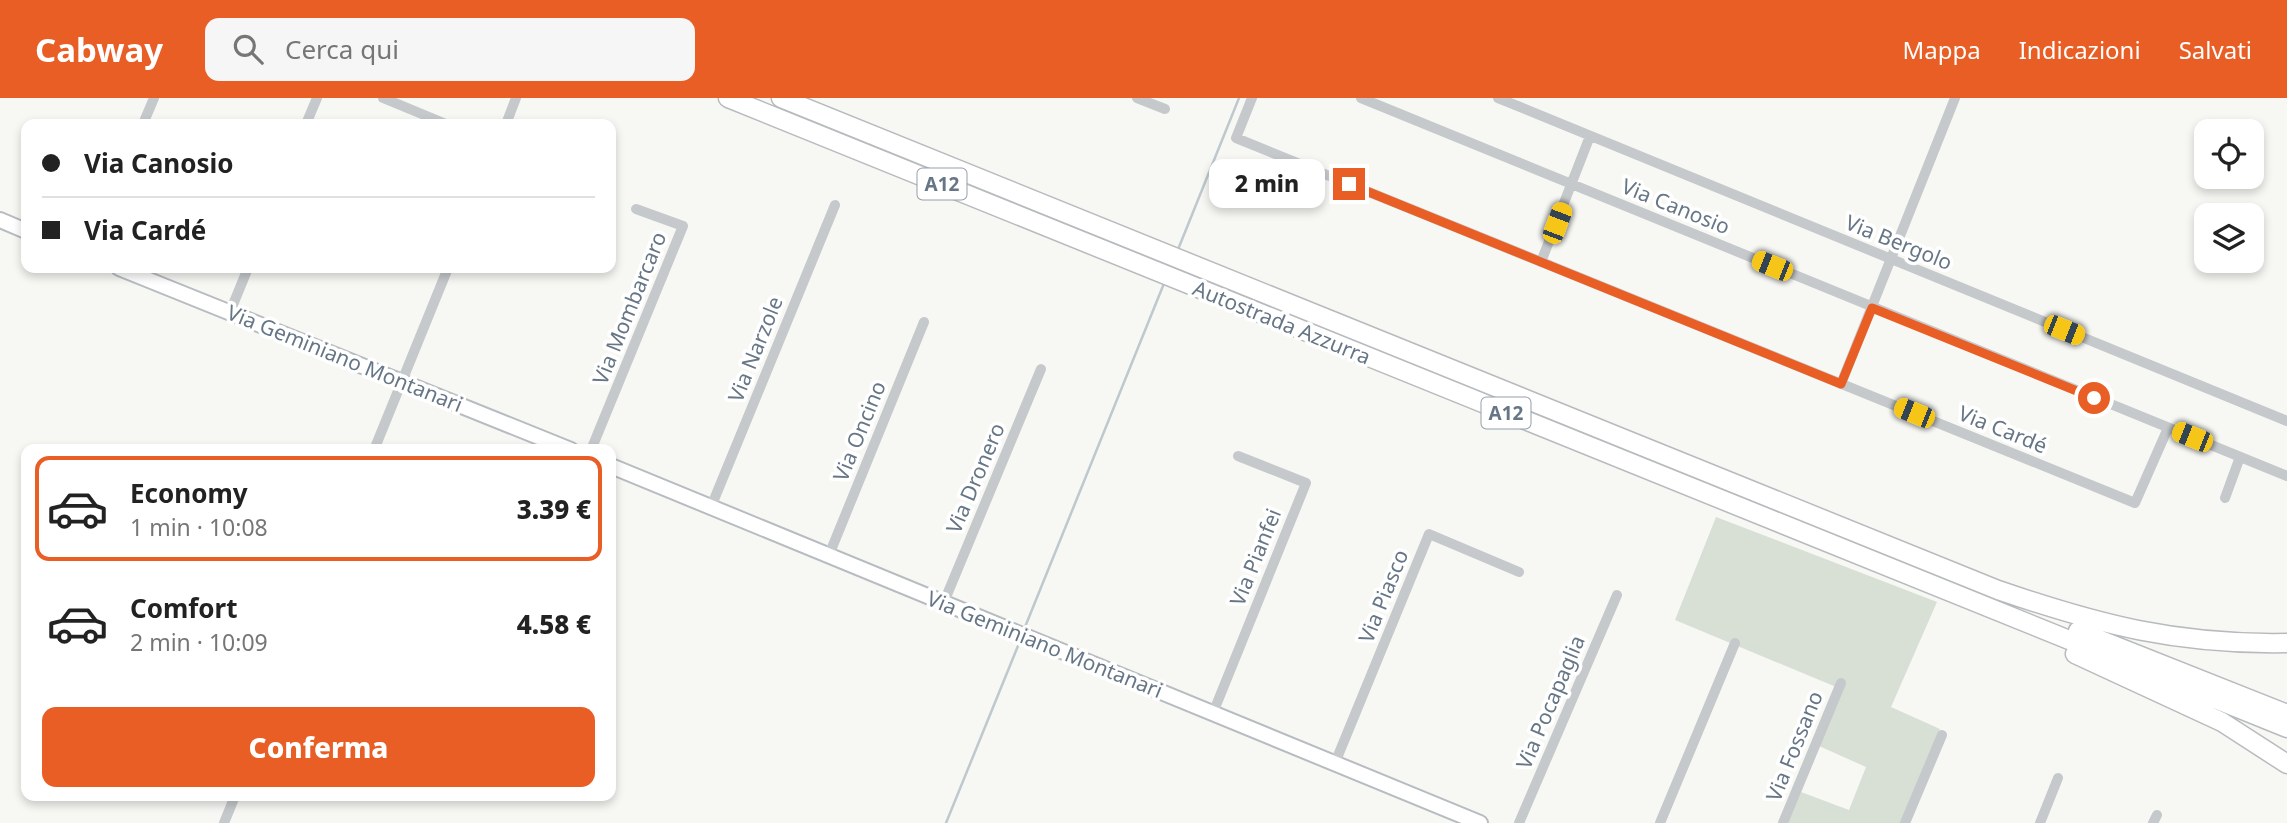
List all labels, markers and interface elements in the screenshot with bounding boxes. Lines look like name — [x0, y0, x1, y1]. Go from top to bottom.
search box — [205, 18, 695, 81]
text: Cabway — [35, 27, 163, 72]
icon: search — [229, 30, 267, 68]
text: Cerca qui — [285, 31, 399, 67]
text: Mappa — [1903, 33, 1981, 66]
text: Indicazioni — [2019, 33, 2141, 66]
text: Salvati — [2179, 33, 2252, 66]
map controls — [2194, 119, 2264, 273]
button: locate — [2194, 119, 2264, 189]
text: Via Canosio — [84, 145, 234, 181]
callout: 2 min — [1209, 160, 1324, 208]
text: 2 min — [1235, 167, 1299, 199]
route end — [1333, 168, 1365, 200]
road number: A12 — [918, 169, 967, 200]
street label: Via Canosio — [1618, 172, 1734, 240]
car — [1540, 200, 1575, 246]
button: layers — [2194, 203, 2264, 273]
street label: Via Bergolo — [1841, 208, 1957, 276]
text: Via Cardé — [84, 212, 206, 248]
street label: Via Mombarcaro — [586, 227, 672, 389]
car — [1749, 248, 1796, 284]
street label: Autostrada Azzurra — [1189, 274, 1375, 370]
street label: Via Narzole — [721, 292, 789, 406]
street label: Via Geminiano Montanari — [223, 298, 467, 418]
car — [2041, 312, 2088, 348]
street label: Via Oncino — [826, 377, 892, 485]
route start — [2078, 382, 2110, 414]
car — [1891, 395, 1938, 431]
road number: A12 — [1482, 398, 1530, 428]
street label: Via Cardé — [1954, 399, 2052, 459]
street label: Via Dronero — [939, 419, 1011, 537]
car — [2169, 419, 2216, 455]
text: Economy — [130, 475, 248, 511]
icon: car — [46, 477, 109, 540]
text: 3.39 € — [517, 491, 591, 527]
street label: Via Pianfei — [1223, 504, 1287, 610]
text: 1 min · 10:08 — [130, 511, 268, 543]
street label: Via Piasco — [1352, 545, 1414, 647]
street label: Via Geminiano Montanari — [923, 584, 1167, 704]
text: Comfort — [130, 590, 238, 626]
icon: car — [46, 592, 109, 655]
text: 4.58 € — [517, 606, 591, 642]
text: 2 min · 10:09 — [130, 626, 268, 658]
street label: Via Pocapaglia — [1509, 631, 1591, 773]
street label: Via Fossano — [1759, 687, 1829, 805]
button: Conferma — [42, 707, 595, 787]

